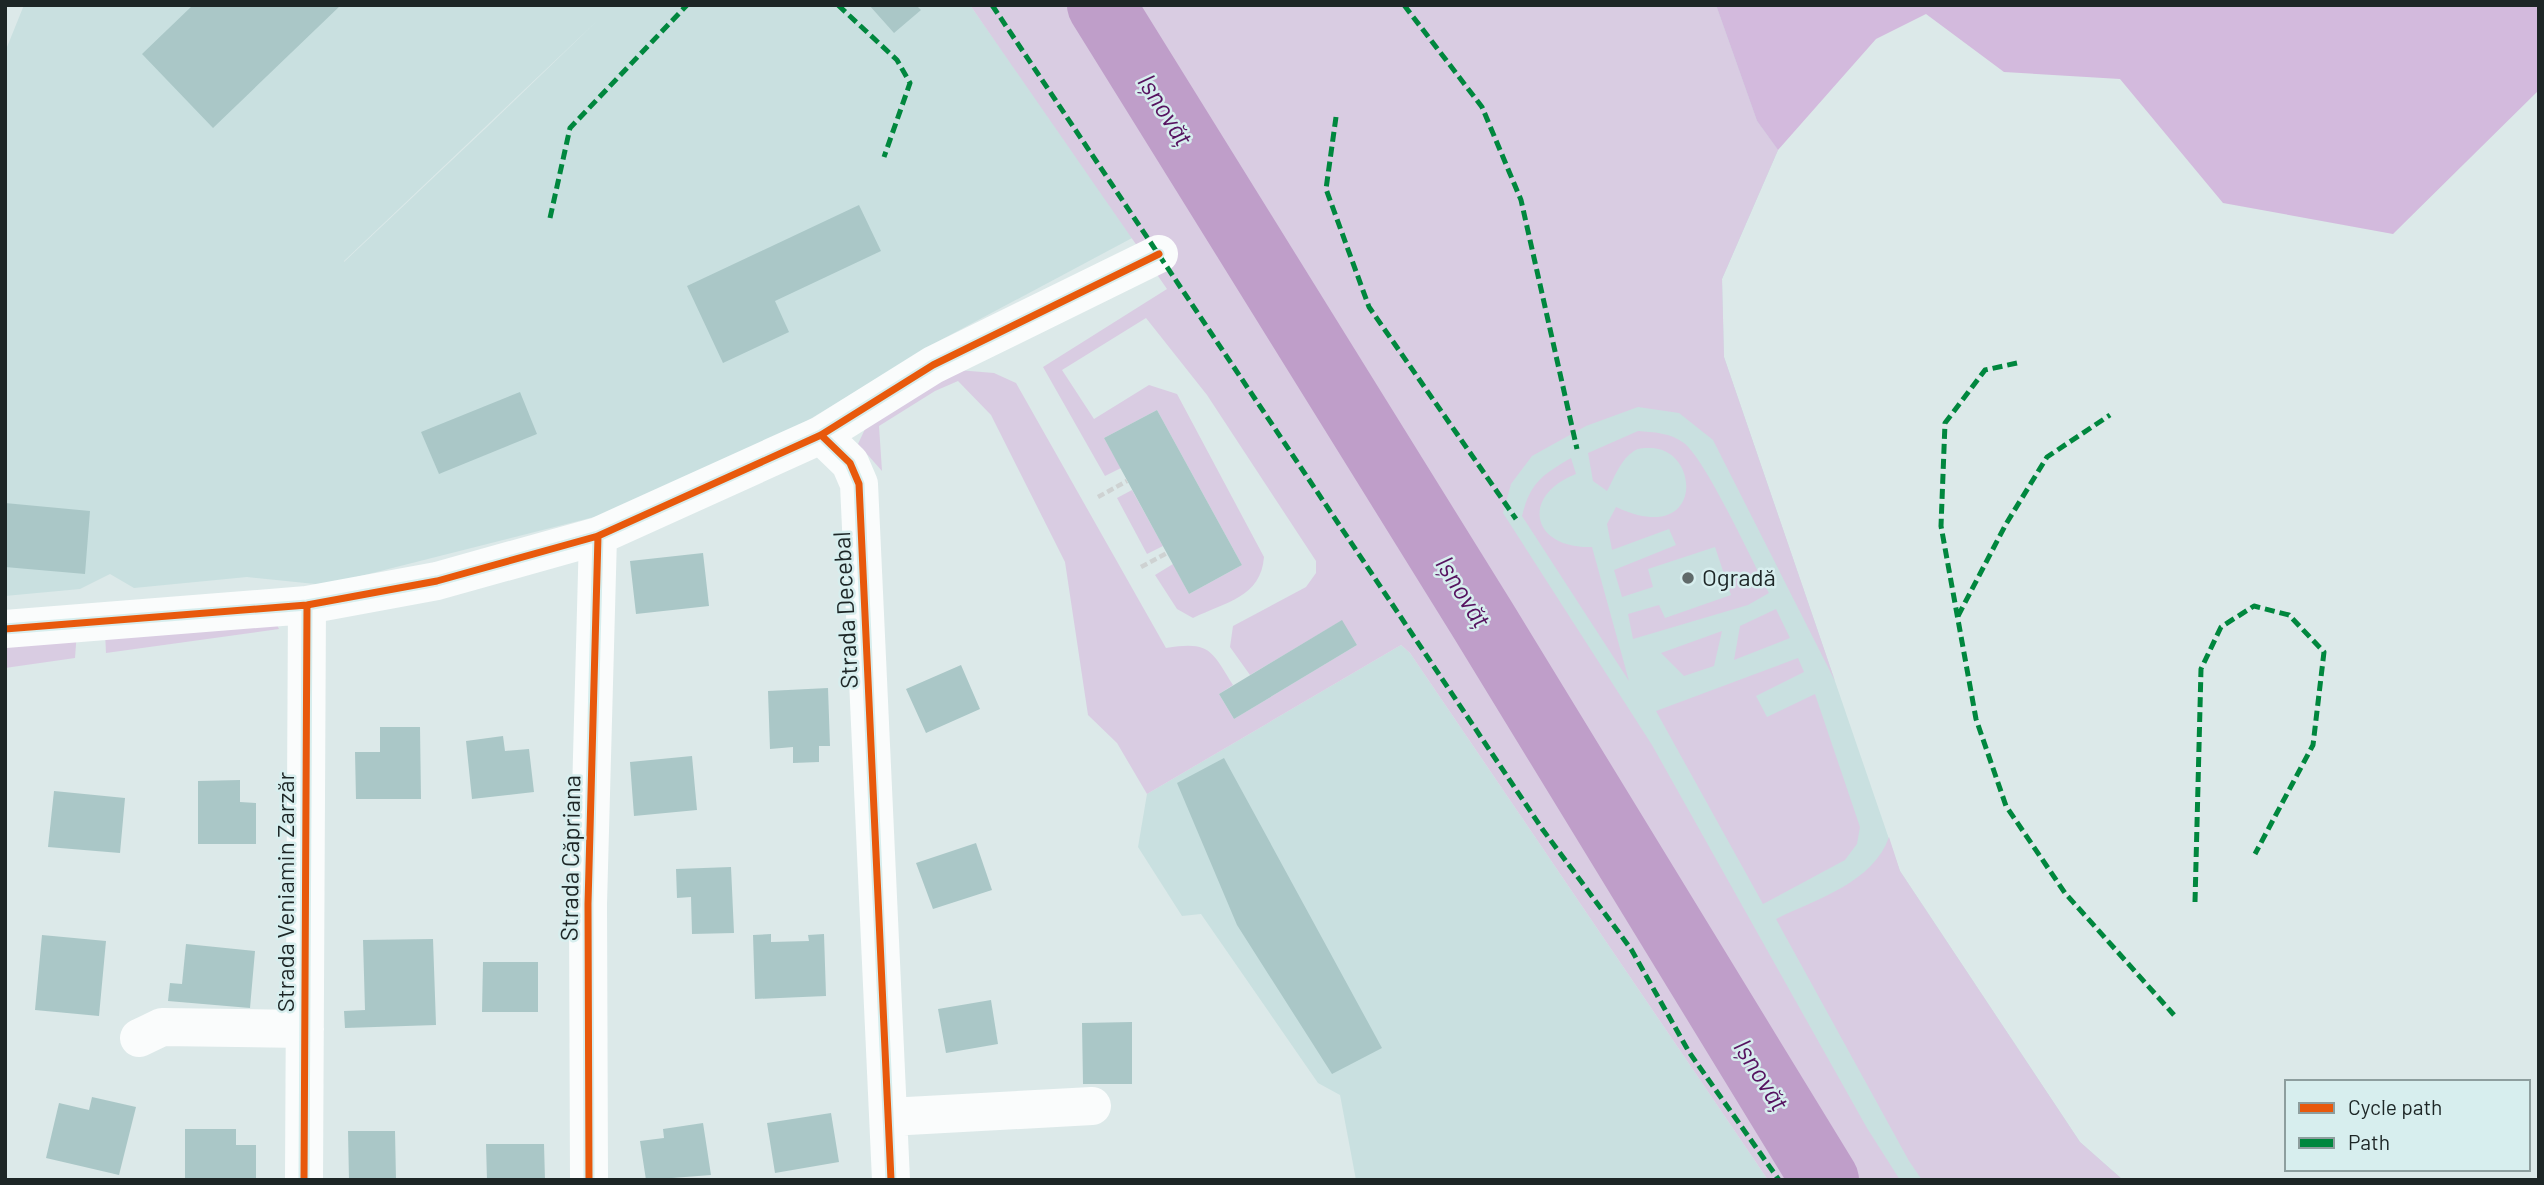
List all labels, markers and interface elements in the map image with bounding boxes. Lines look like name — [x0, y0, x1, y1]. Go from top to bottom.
water label: Ișnovăț — [1132, 67, 1200, 151]
street label: Strada Decebal — [826, 531, 863, 690]
water label: Ișnovăț — [1430, 549, 1498, 633]
place label: Ogradă — [1702, 562, 1776, 591]
marker: Ogradă — [1680, 570, 1696, 586]
street label: Strada Veniamin Zarzăr — [270, 771, 299, 1012]
street label: Strada Căpriana — [554, 775, 585, 941]
water label: Ișnovăț — [1728, 1032, 1796, 1116]
legend — [2285, 1080, 2530, 1171]
text: Cycle path — [2348, 1094, 2442, 1119]
text: Path — [2348, 1129, 2390, 1154]

